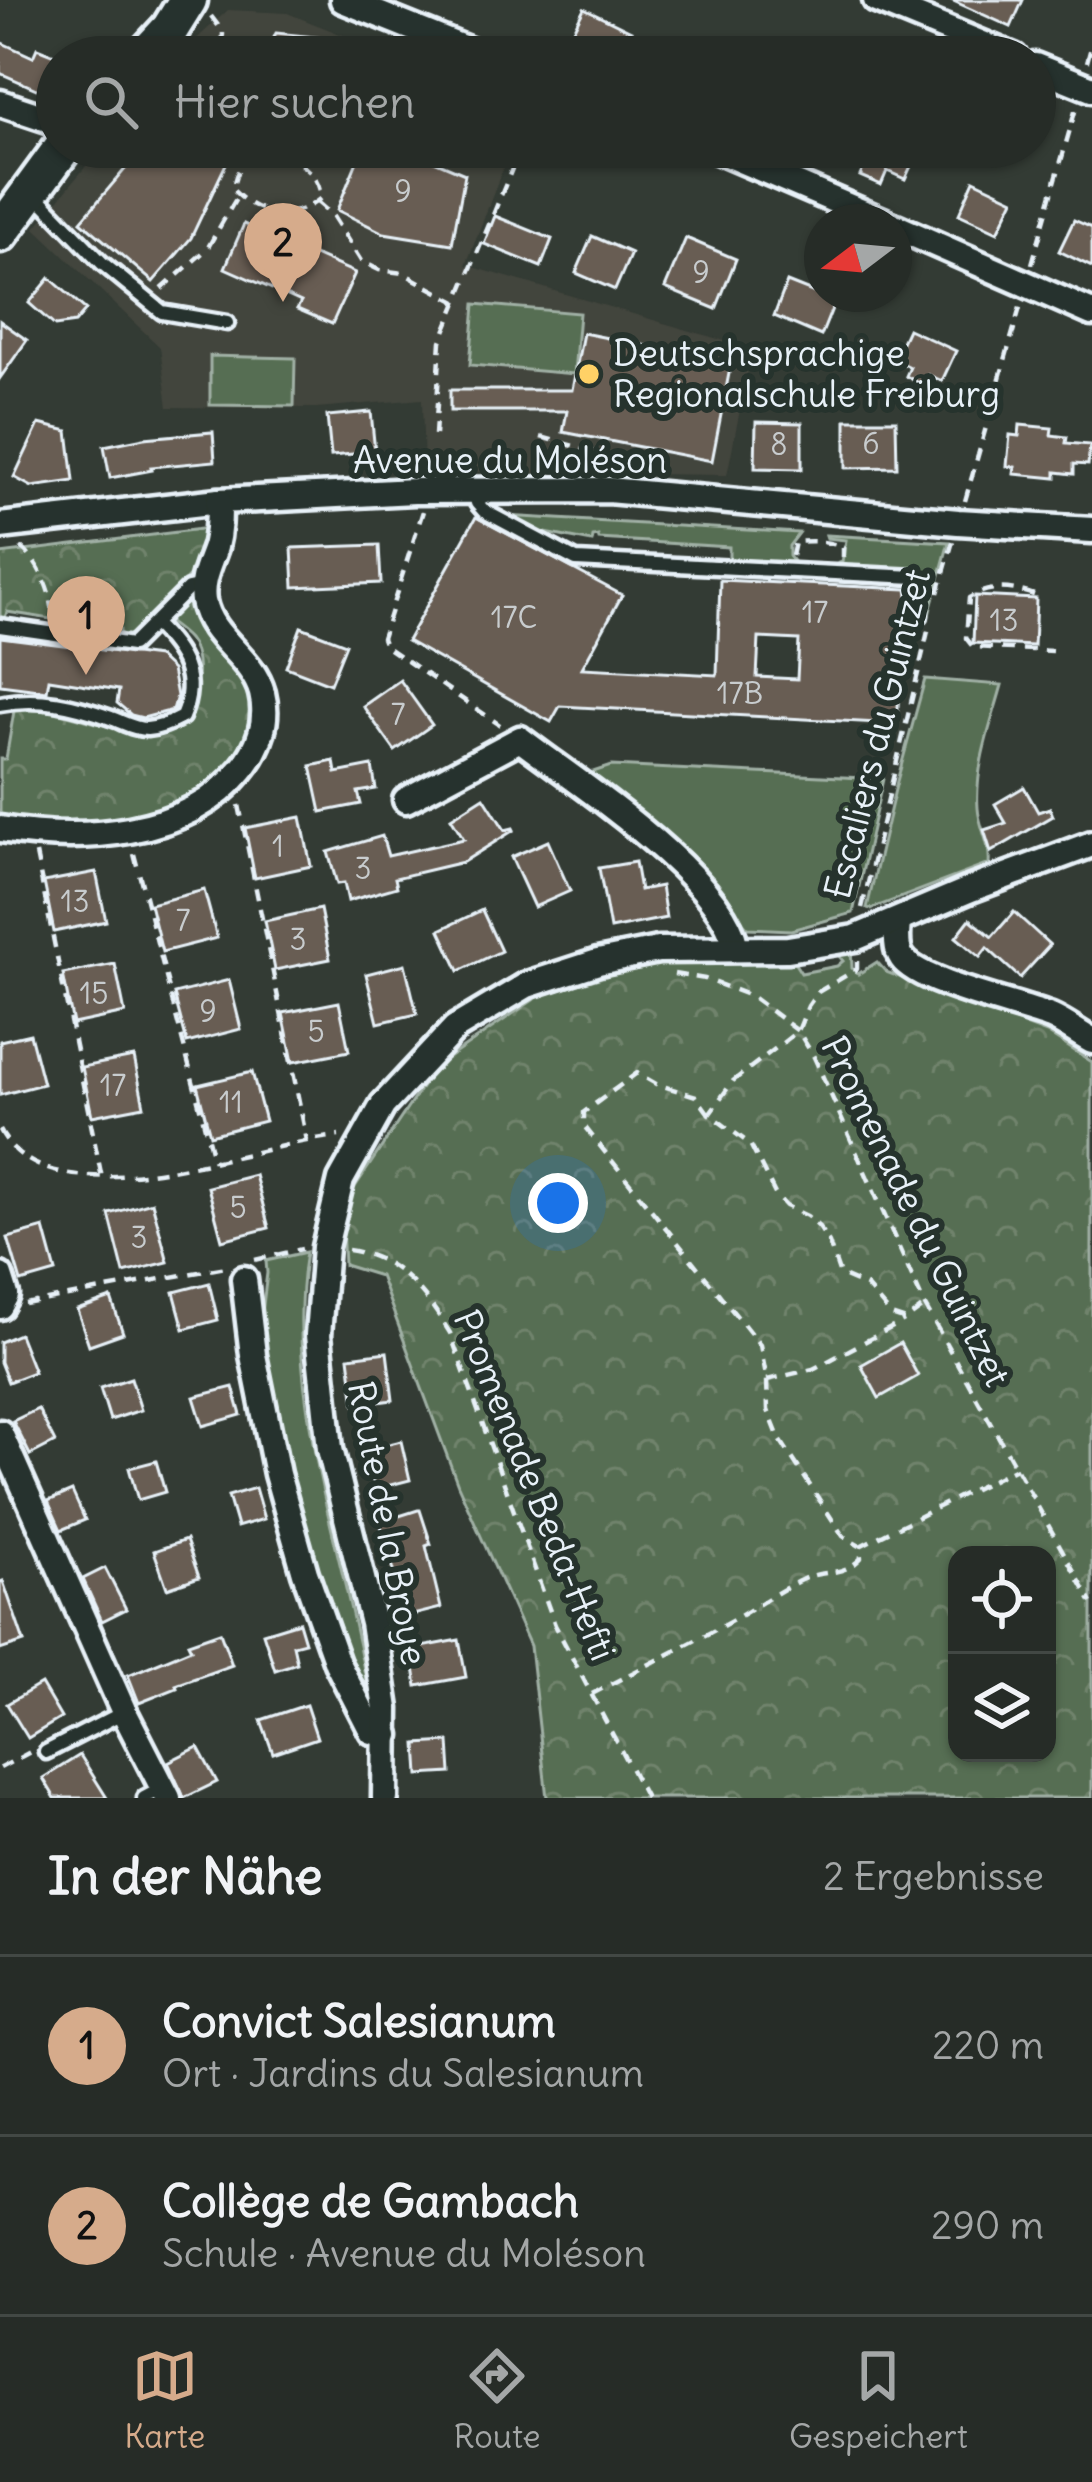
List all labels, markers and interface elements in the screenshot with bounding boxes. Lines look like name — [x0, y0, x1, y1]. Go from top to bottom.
search box — [36, 36, 1056, 168]
icon: search — [78, 69, 144, 135]
text: Hier suchen — [174, 74, 415, 130]
house number: 9 — [394, 172, 412, 210]
pin: 2 — [244, 203, 322, 302]
north arrow — [804, 204, 912, 312]
house number: 9 — [692, 253, 710, 291]
place label: Deutschsprachige Regionalschule Freiburg — [613, 331, 1000, 417]
marker: Deutschsprachige Regionalschule Freiburg — [576, 361, 602, 387]
house number: 6 — [862, 424, 880, 462]
house number: 8 — [770, 425, 788, 463]
street label: Avenue du Moléson — [353, 438, 667, 483]
street label: Escaliers du Guintzet — [815, 565, 940, 903]
pin: 1 — [47, 576, 125, 675]
house number: 17 — [802, 593, 828, 631]
house number: 17C — [491, 598, 537, 636]
house number: 13 — [990, 601, 1018, 639]
house number: 17B — [717, 674, 763, 712]
house number: 7 — [391, 695, 405, 733]
house number: 1 — [272, 827, 284, 865]
house number: 3 — [354, 849, 372, 887]
house number: 13 — [61, 882, 89, 920]
house number: 7 — [176, 901, 190, 939]
house number: 3 — [289, 920, 307, 958]
house number: 15 — [79, 974, 109, 1012]
house number: 9 — [199, 992, 217, 1030]
house number: 5 — [307, 1012, 325, 1050]
street label: Promenade du Guintzet — [811, 1029, 1020, 1394]
house number: 17 — [100, 1066, 126, 1104]
house number: 11 — [219, 1083, 243, 1121]
your location — [528, 1173, 588, 1233]
house number: 5 — [229, 1188, 247, 1226]
house number: 3 — [130, 1218, 148, 1256]
street label: Promenade Beda-Hefti — [444, 1303, 625, 1667]
street label: Route de la Broye — [338, 1378, 437, 1669]
map controls — [948, 1546, 1056, 1762]
button: locate — [948, 1546, 1056, 1654]
button: layers — [948, 1654, 1056, 1762]
text: In der Nähe — [48, 1844, 323, 1908]
text: 2 Ergebnisse — [823, 1852, 1044, 1901]
text: Convict Salesianum — [162, 1993, 556, 2049]
text: 1 — [79, 2021, 95, 2070]
text: 220 m — [932, 2021, 1044, 2070]
text: Ort · Jardins du Salesianum — [162, 2049, 644, 2098]
text: Collège de Gambach — [162, 2173, 579, 2229]
text: 2 — [76, 2201, 98, 2250]
text: 290 m — [931, 2201, 1044, 2250]
text: Schule · Avenue du Moléson — [162, 2229, 646, 2278]
tab: Karte — [124, 2343, 205, 2457]
tab: Route — [454, 2343, 541, 2457]
tab: Gespeichert — [789, 2343, 968, 2457]

